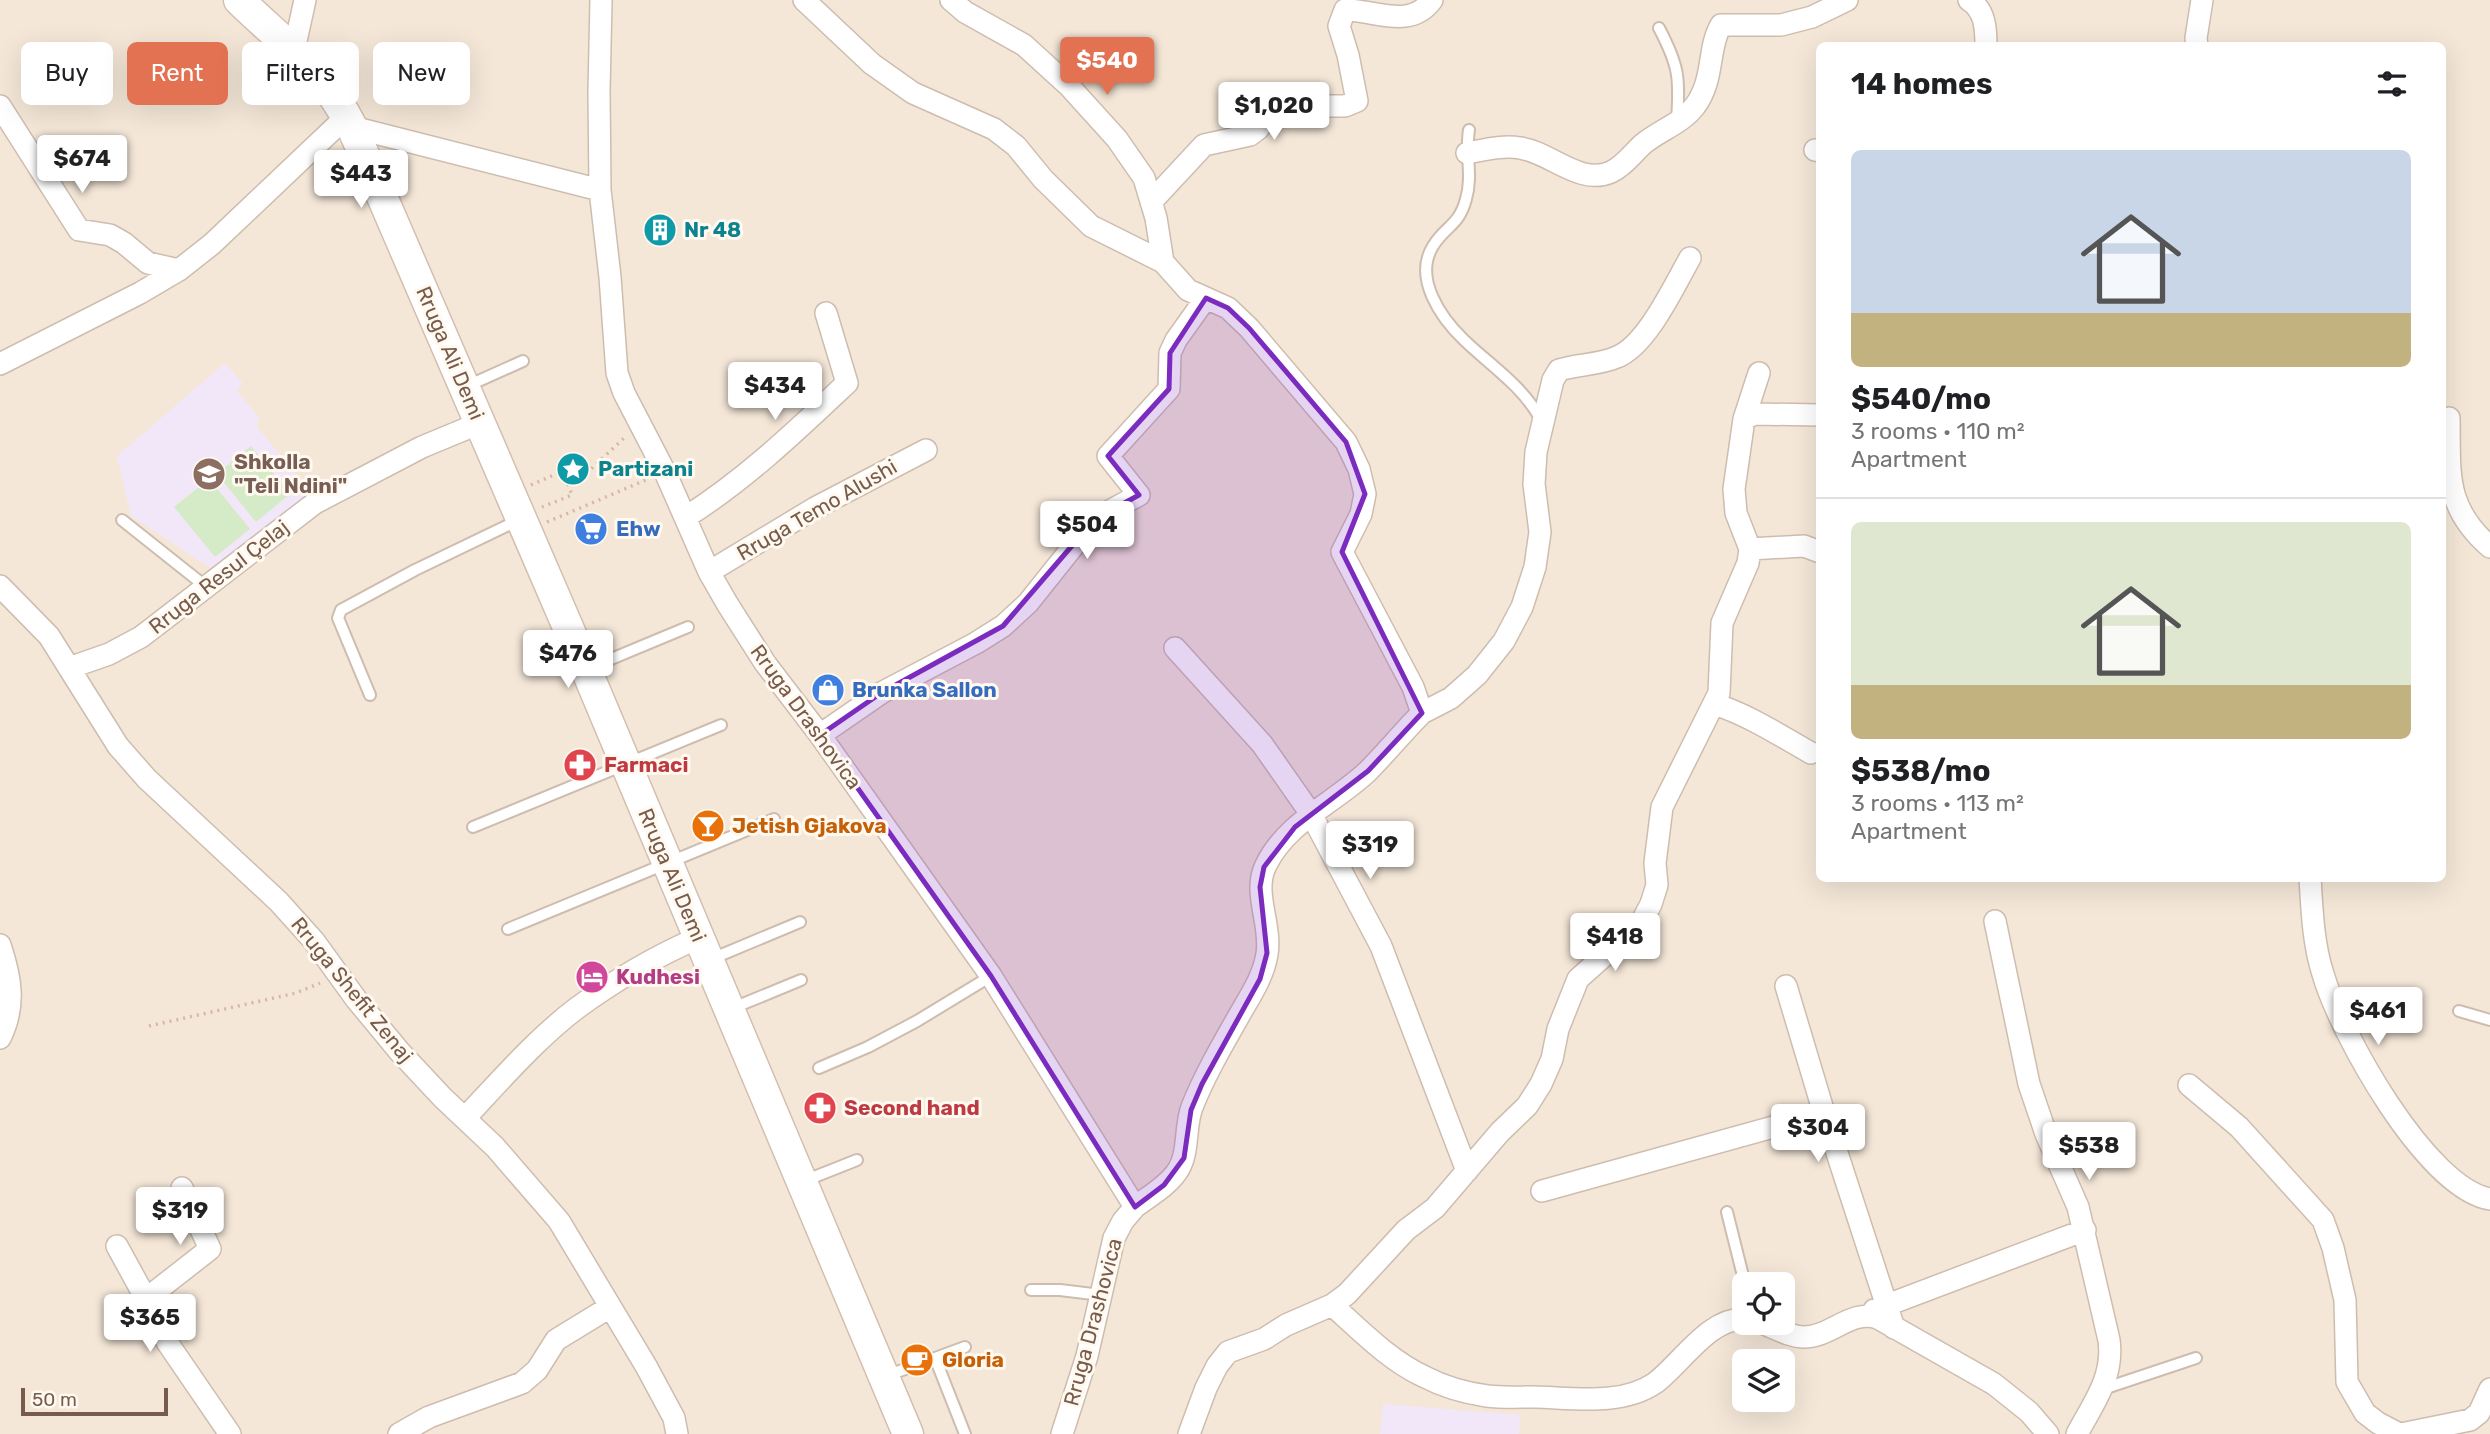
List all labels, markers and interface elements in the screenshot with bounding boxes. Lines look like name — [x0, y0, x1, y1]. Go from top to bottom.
pin: $540 — [1066, 38, 1148, 97]
chip: Buy — [21, 42, 113, 105]
chip: Rent — [127, 42, 228, 105]
chip: Filters — [242, 42, 359, 105]
chip: New — [373, 42, 470, 105]
text: $540 — [1076, 46, 1138, 74]
icon: filters — [2373, 65, 2411, 103]
text: 14 homes — [1851, 66, 1993, 102]
pin: $1,020 — [1217, 82, 1331, 142]
text: $1,020 — [1234, 91, 1314, 119]
pin: $674 — [41, 136, 123, 195]
text: $674 — [53, 144, 111, 172]
pin: $443 — [320, 150, 402, 210]
text: $443 — [330, 159, 392, 187]
icon: home — [2068, 196, 2194, 322]
building icon: Nr 48 — [641, 211, 679, 249]
place label: Nr 48 — [684, 217, 741, 242]
street label: Rruga Ali Demi — [411, 282, 490, 423]
pin: $434 — [734, 362, 816, 422]
text: $434 — [744, 371, 806, 399]
text: $540/mo — [1851, 381, 1991, 417]
text: 3 rooms · 110 m² — [1851, 417, 2025, 445]
text: Apartment — [1851, 445, 1967, 473]
place label: Shkolla "Teli Ndini" — [234, 449, 347, 498]
place icon: Partizani — [554, 450, 592, 488]
street label: Rruga Temo Alushi — [732, 454, 901, 566]
school or university icon: Shkolla "Teli Ndini" — [190, 455, 228, 493]
place label: Partizani — [598, 456, 693, 481]
pin: $504 — [1046, 502, 1128, 561]
supermarket icon: Ehw — [572, 510, 610, 548]
text: $504 — [1056, 510, 1118, 538]
street label: Rruga Resul Çelaj — [144, 514, 294, 639]
place label: Ehw — [616, 516, 661, 541]
icon: home — [2068, 568, 2194, 694]
pin: $476 — [527, 630, 609, 690]
text: $476 — [539, 639, 597, 667]
street label: Rruga Drashovica — [746, 640, 867, 794]
shop icon: Brunka Sallon — [809, 671, 847, 709]
place label: Brunka Sallon — [852, 677, 997, 702]
pharmacy icon: Farmaci — [561, 746, 599, 784]
place label: Farmaci — [604, 752, 689, 777]
text: $538/mo — [1851, 753, 1991, 789]
text: 3 rooms · 113 m² — [1851, 789, 2024, 817]
street label: Rruga Ali Demi — [633, 804, 712, 945]
bar icon: Jetish Gjakova — [689, 807, 727, 845]
place label: Jetish Gjakova — [732, 813, 887, 838]
text: Apartment — [1851, 817, 1967, 845]
pin: $319 — [1329, 822, 1411, 881]
text: $319 — [1342, 830, 1398, 858]
street label: Rruga Shefit Zenaj — [286, 912, 419, 1067]
pin: $418 — [1574, 914, 1656, 973]
text: $418 — [1586, 922, 1644, 950]
hotel icon: Kudhesi — [573, 958, 611, 996]
place label: Kudhesi — [616, 964, 700, 989]
pin: $461 — [2337, 988, 2419, 1047]
text: $461 — [2350, 996, 2407, 1024]
pharmacy icon: Second hand — [801, 1089, 839, 1127]
place label: Second hand — [844, 1095, 980, 1120]
pin: $304 — [1777, 1104, 1859, 1164]
text: $304 — [1787, 1113, 1849, 1141]
pin: $538 — [2048, 1122, 2130, 1182]
text: $538 — [2059, 1131, 2119, 1159]
pin: $319 — [139, 1188, 221, 1247]
text: $319 — [152, 1196, 208, 1224]
street label: Rruga Drashovica — [1058, 1235, 1127, 1408]
map controls — [1732, 1272, 1795, 1412]
button: locate — [1732, 1272, 1795, 1335]
pin: $365 — [109, 1294, 191, 1354]
text: $365 — [120, 1303, 180, 1331]
cafe icon: Gloria — [898, 1341, 936, 1379]
place label: Gloria — [942, 1347, 1004, 1372]
button: layers — [1732, 1349, 1795, 1412]
scale bar — [21, 1385, 168, 1417]
text: 50 m — [32, 1388, 77, 1411]

